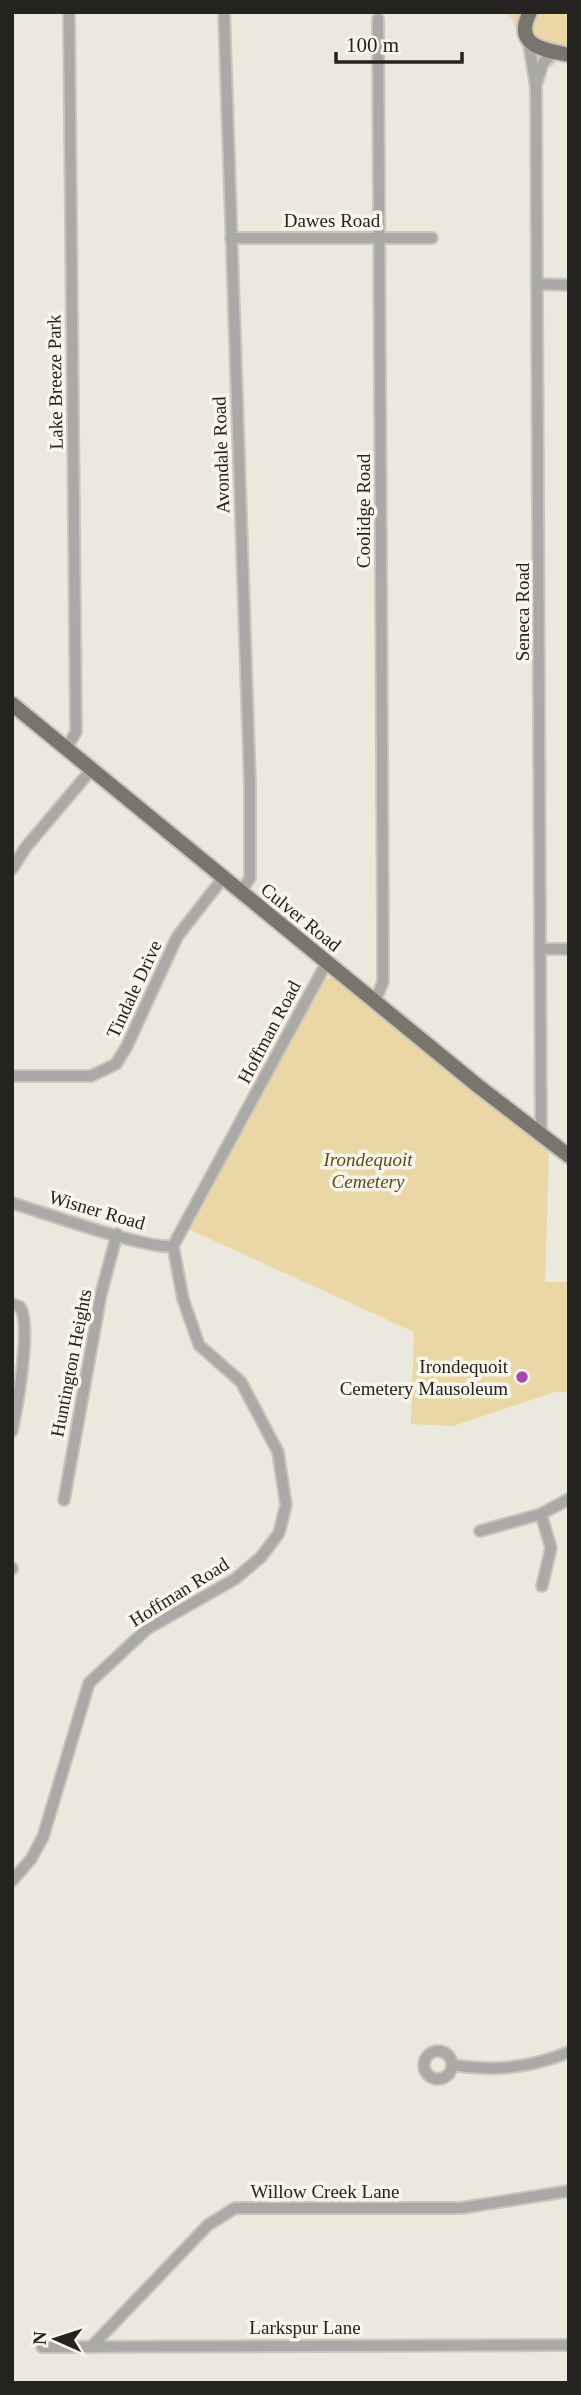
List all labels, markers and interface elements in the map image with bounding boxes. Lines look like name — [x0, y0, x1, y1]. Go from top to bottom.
scale bar — [336, 21, 462, 65]
text: 100 m — [346, 33, 399, 57]
street label: Dawes Road — [284, 210, 381, 231]
street label: Lake Breeze Park — [43, 314, 67, 450]
street label: Avondale Road — [208, 396, 234, 514]
street label: Coolidge Road — [353, 453, 374, 568]
street label: Seneca Road — [512, 562, 533, 661]
street label: Culver Road — [257, 878, 346, 956]
street label: Tindale Drive — [102, 937, 166, 1041]
street label: Hoffman Road — [233, 977, 305, 1087]
park label: Irondequoit Cemetery — [322, 1149, 413, 1192]
street label: Wisner Road — [47, 1186, 148, 1234]
street label: Huntington Heights — [46, 1287, 96, 1439]
place label: Irondequoit Cemetery Mausoleum — [340, 1356, 509, 1399]
marker: Irondequoit Cemetery Mausoleum — [514, 1369, 530, 1385]
street label: Hoffman Road — [125, 1553, 233, 1631]
street label: Willow Creek Lane — [250, 2181, 400, 2202]
north arrow — [21, 2304, 91, 2374]
street label: Larkspur Lane — [249, 2317, 361, 2338]
text: N — [29, 2330, 50, 2346]

